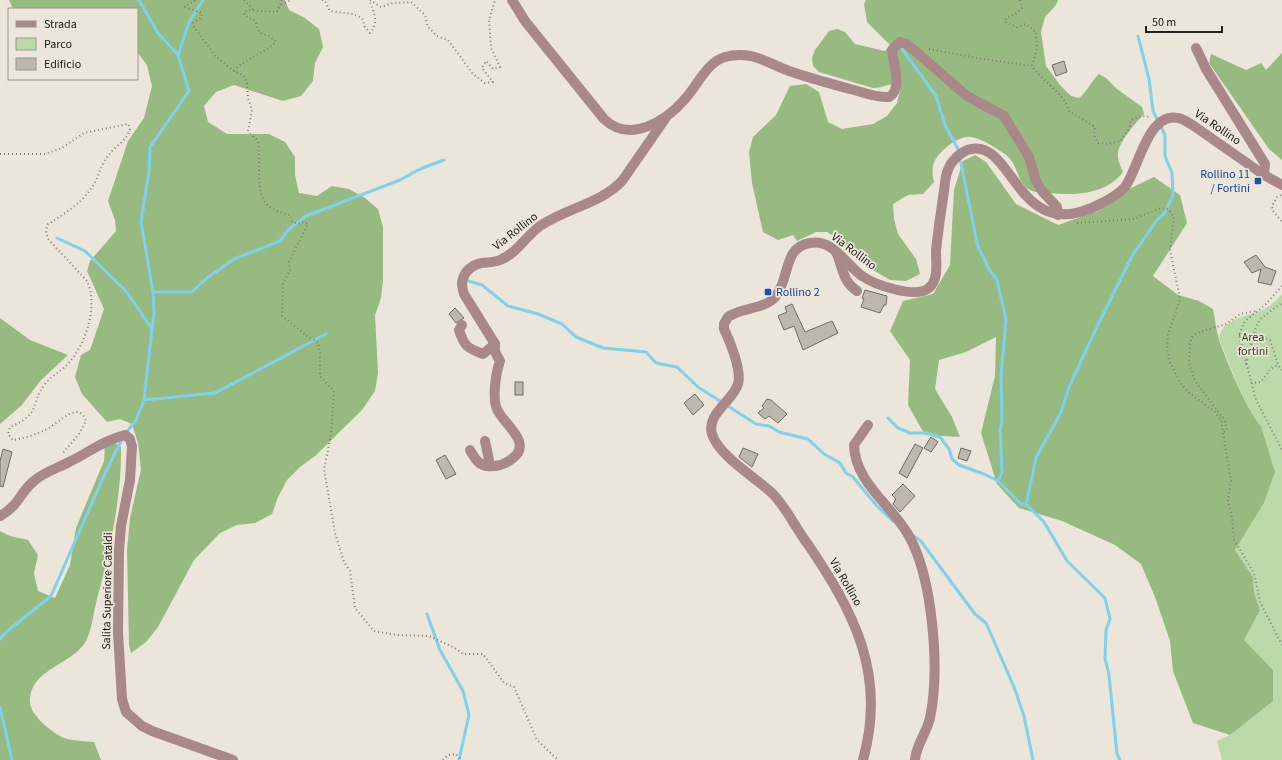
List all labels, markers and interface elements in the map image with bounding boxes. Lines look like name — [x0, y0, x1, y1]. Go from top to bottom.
legend — [8, 8, 138, 80]
scale bar — [1146, 8, 1222, 34]
text: 50 m — [1152, 14, 1176, 31]
text: Strada — [44, 16, 77, 33]
text: Parco — [44, 36, 72, 53]
text: Edificio — [44, 56, 81, 73]
street label: Via Rollino — [1191, 106, 1244, 149]
place label: Rollino 11 / Fortini — [1200, 166, 1250, 197]
marker: Rollino 11 / Fortini — [1253, 176, 1263, 186]
street label: Via Rollino — [489, 208, 541, 254]
street label: Via Rollino — [827, 229, 880, 274]
place label: Rollino 2 — [776, 284, 820, 301]
marker: Rollino 2 — [763, 287, 773, 297]
park label: Area fortini — [1238, 329, 1268, 360]
street label: Salita Superiore Cataldi — [98, 532, 117, 650]
street label: Via Rollino — [825, 555, 866, 609]

